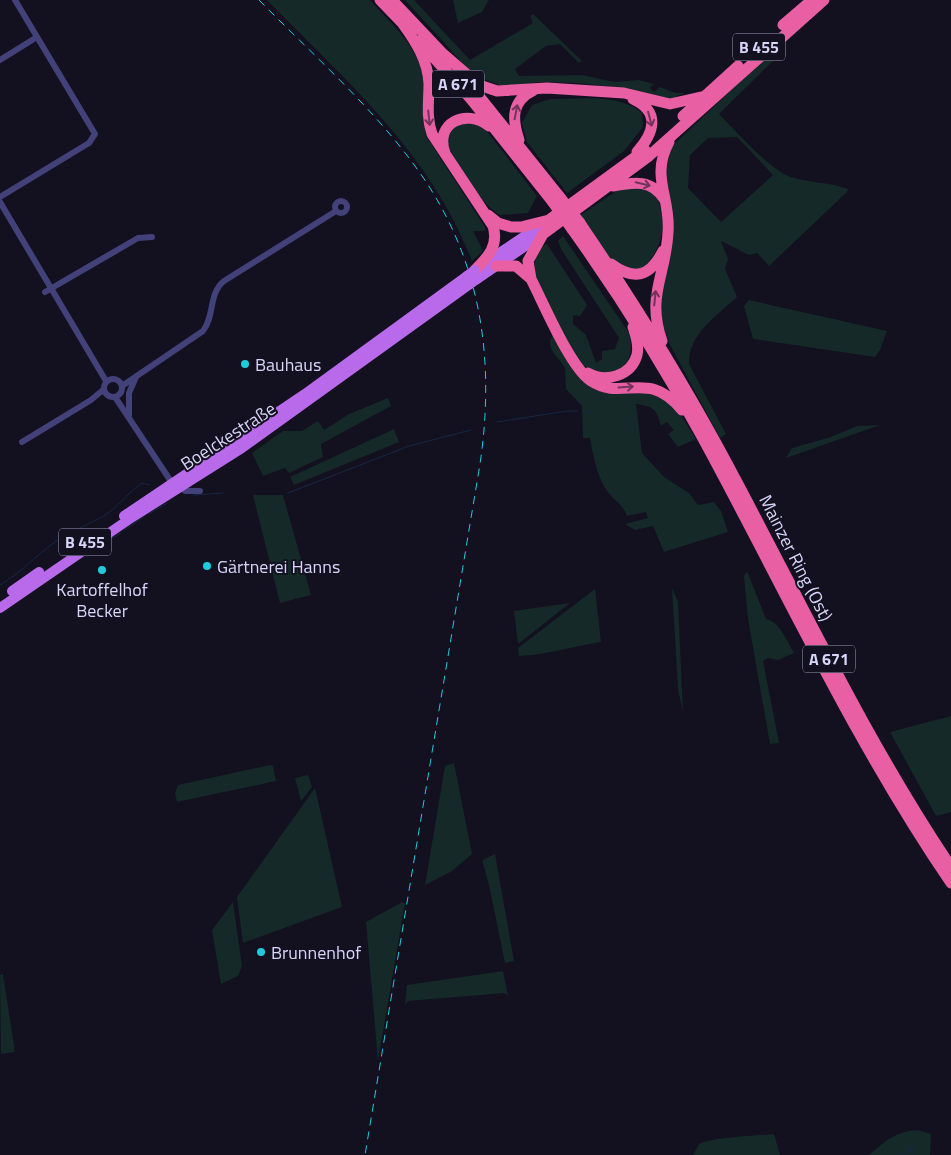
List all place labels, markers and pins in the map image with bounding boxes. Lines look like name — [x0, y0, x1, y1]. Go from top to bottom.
place label: Bauhaus — [255, 351, 321, 378]
marker: Bauhaus — [239, 358, 251, 370]
place label: Gärtnerei Hanns — [217, 553, 340, 580]
marker: Gärtnerei Hanns — [201, 560, 213, 572]
marker: Kartoffelhof Becker — [96, 564, 108, 576]
place label: Kartoffelhof Becker — [56, 576, 148, 624]
place label: Brunnenhof — [271, 939, 361, 966]
marker: Brunnenhof — [255, 946, 267, 958]

